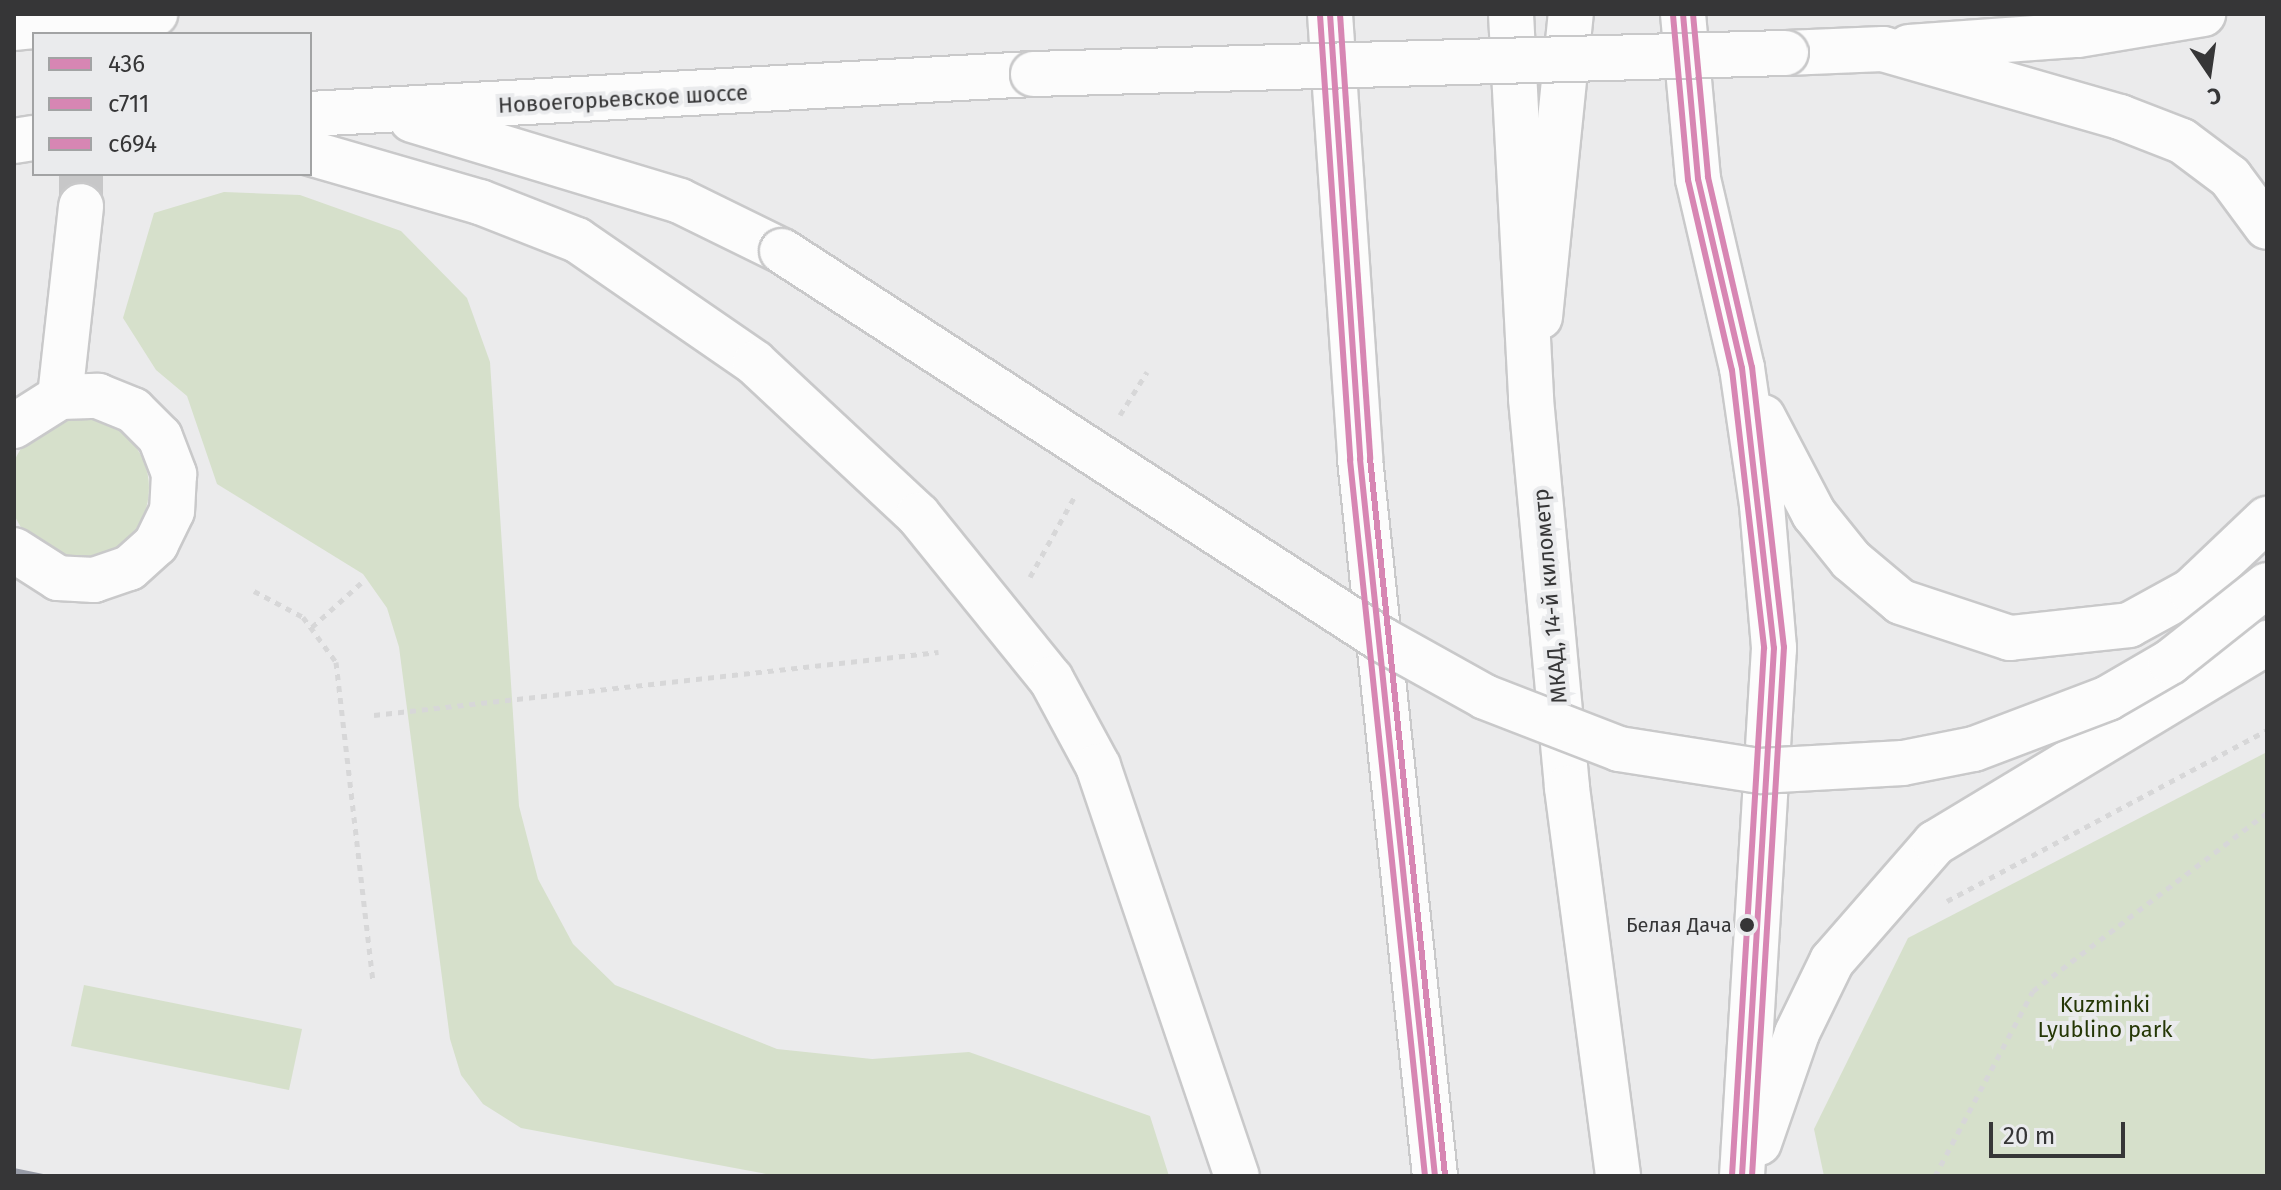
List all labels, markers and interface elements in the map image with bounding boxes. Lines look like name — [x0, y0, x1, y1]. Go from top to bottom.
legend — [32, 32, 312, 176]
north arrow — [2169, 32, 2249, 112]
text: 436 — [108, 50, 145, 78]
street label: Новоегорьевское шоссе — [497, 79, 749, 119]
text: С — [2205, 81, 2224, 110]
text: с711 — [108, 90, 149, 118]
text: с694 — [108, 130, 157, 158]
street label: МКАД, 14-й километр — [1527, 487, 1573, 705]
place label: Белая Дача — [1626, 913, 1732, 937]
marker: Белая Дача — [1739, 917, 1755, 933]
park label: Kuzminki Lyublino park — [2038, 991, 2172, 1042]
scale bar — [1993, 1106, 2129, 1156]
text: 20 m — [2003, 1122, 2055, 1150]

